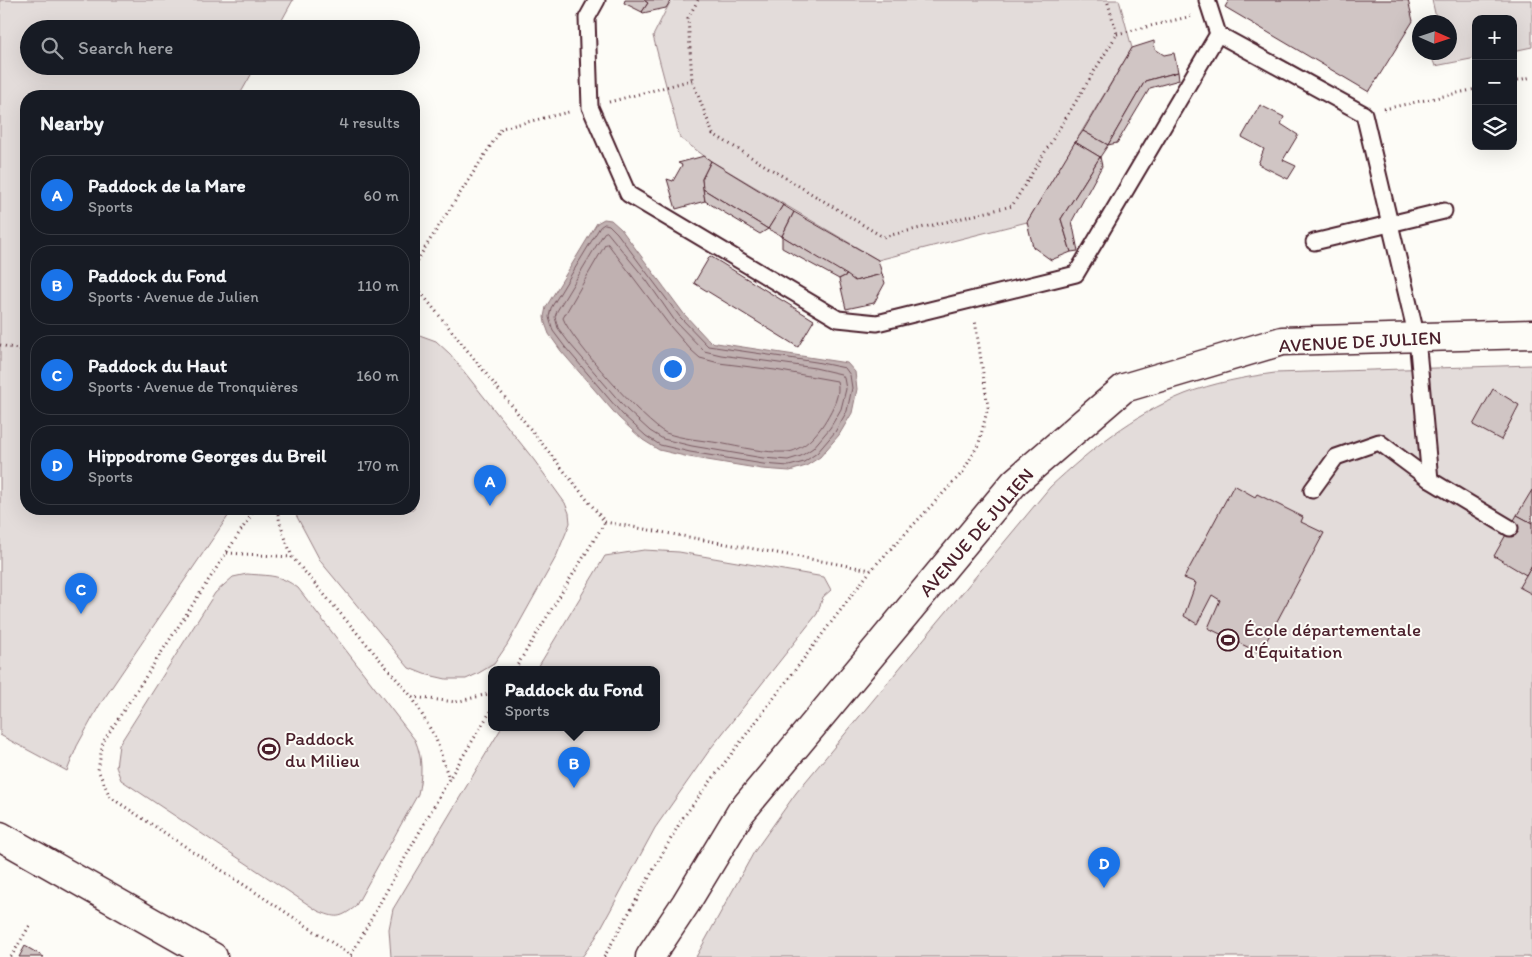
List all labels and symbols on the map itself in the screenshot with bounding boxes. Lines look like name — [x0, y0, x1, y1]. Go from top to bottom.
north arrow — [1412, 15, 1457, 60]
street label: AVENUE DE JULIEN — [1278, 326, 1442, 357]
your location — [660, 356, 686, 382]
street label: AVENUE DE JULIEN — [914, 463, 1039, 601]
pin: A — [474, 465, 506, 506]
pin: C — [65, 573, 97, 614]
place label: École départementale d'Équitation — [1244, 618, 1421, 663]
sports icon: École départementale d'Équitation — [1216, 628, 1240, 652]
place label: Paddock du Milieu — [285, 727, 360, 772]
sports icon: Paddock du Milieu — [257, 737, 281, 761]
pin: B — [558, 747, 590, 788]
pin: D — [1088, 847, 1120, 888]

